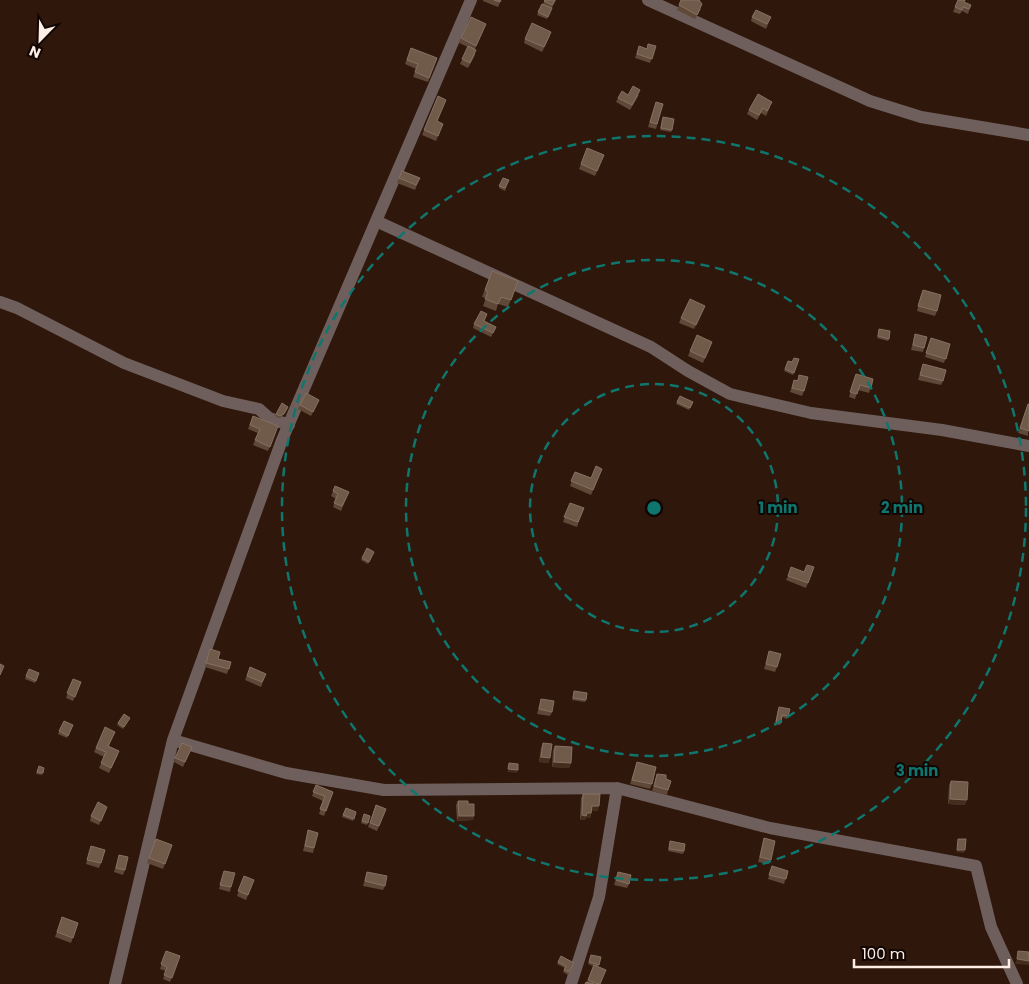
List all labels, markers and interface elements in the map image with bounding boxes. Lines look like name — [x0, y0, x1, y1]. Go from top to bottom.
north arrow — [15, 15, 65, 65]
text: N — [26, 41, 44, 63]
text: 1 min — [758, 497, 798, 518]
text: 2 min — [881, 497, 923, 518]
centre of rings — [645, 499, 663, 517]
text: 3 min — [896, 760, 938, 781]
scale bar — [854, 936, 1009, 968]
text: 100 m — [862, 943, 905, 964]

